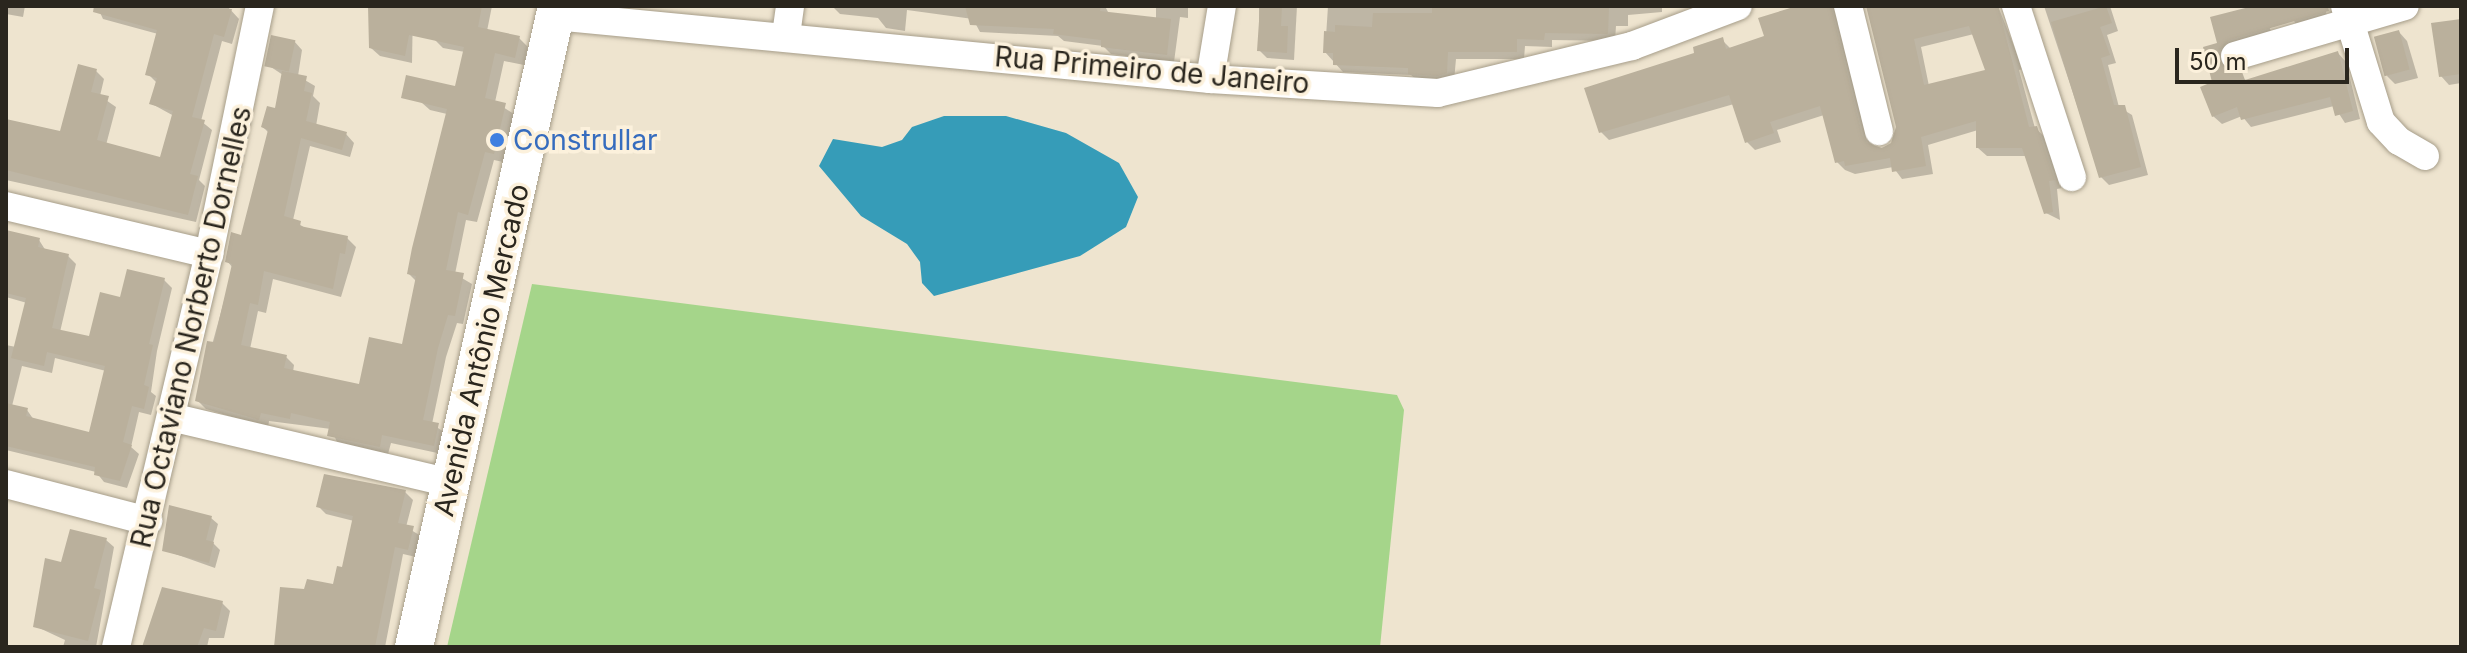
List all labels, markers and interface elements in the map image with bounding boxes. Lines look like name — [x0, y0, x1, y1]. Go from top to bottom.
scale bar — [2179, 32, 2353, 82]
street label: Rua Primeiro de Janeiro — [993, 40, 1311, 100]
text: 50 m — [2189, 47, 2247, 76]
street label: Rua Octaviano Norberto Dornelles — [124, 103, 258, 551]
place label: Construllar — [513, 123, 658, 157]
marker: Construllar — [488, 131, 506, 149]
street label: Avenida Antônio Mercado — [426, 181, 536, 519]

